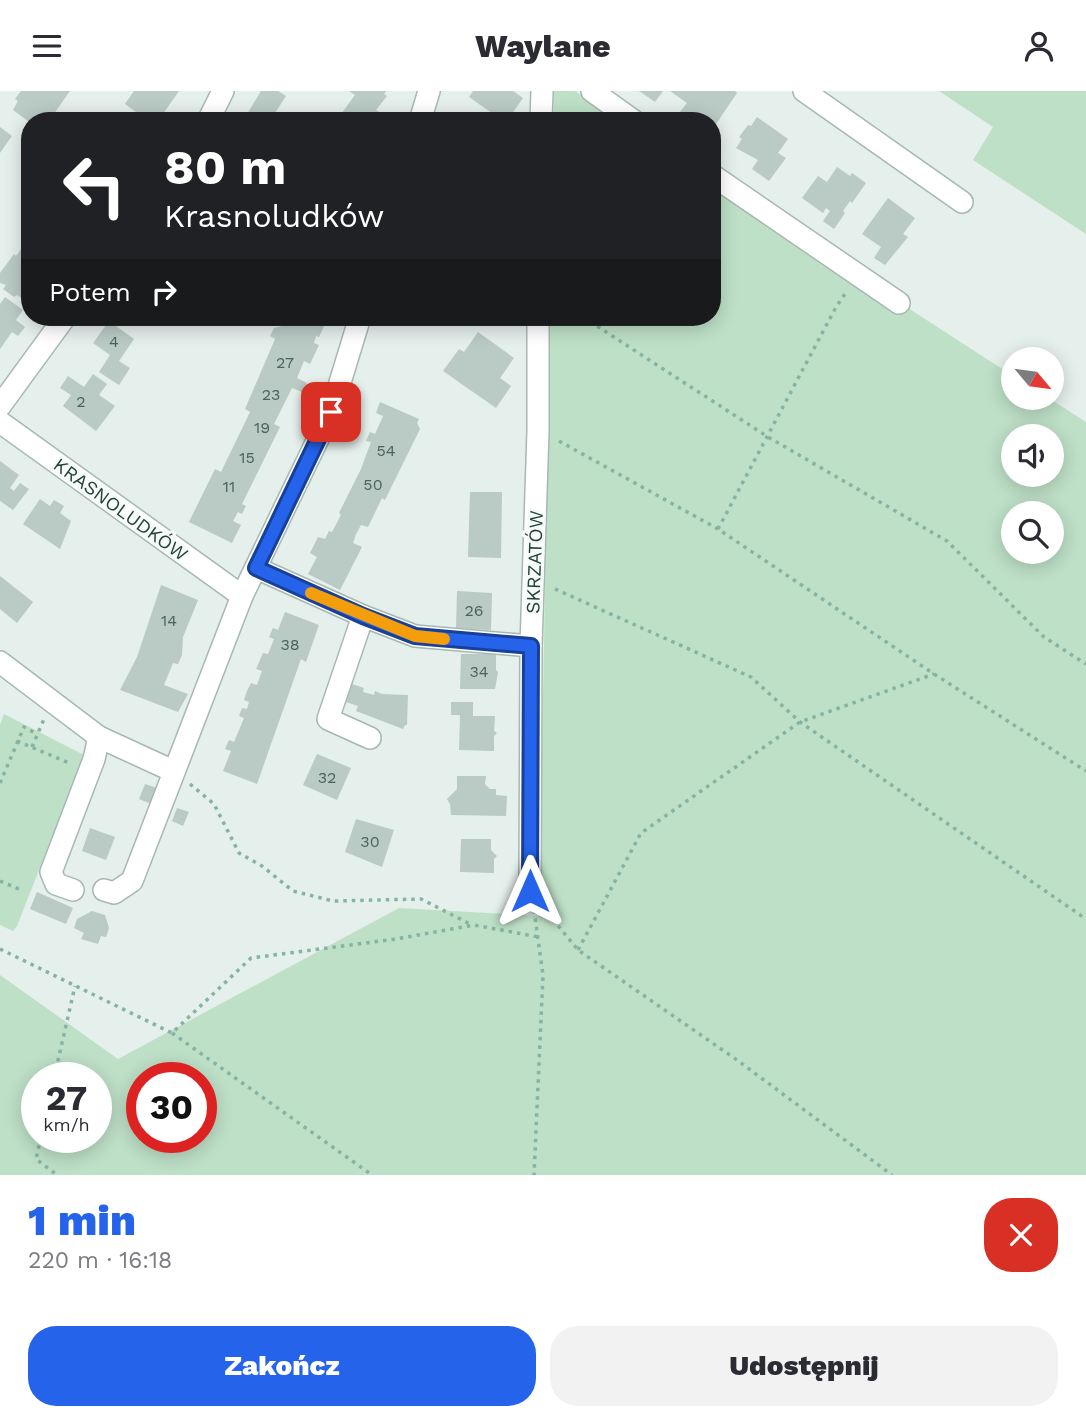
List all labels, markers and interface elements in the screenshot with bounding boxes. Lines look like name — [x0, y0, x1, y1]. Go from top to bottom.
icon: menu — [28, 27, 66, 65]
text: Waylane — [475, 27, 611, 65]
icon: person — [1020, 27, 1058, 65]
text: 80 m — [164, 138, 286, 196]
icon: left — [49, 140, 140, 231]
text: Krasnoludków — [164, 197, 384, 235]
icon: right — [145, 273, 183, 311]
text: Potem — [49, 277, 131, 307]
house number: 4 — [109, 332, 119, 351]
north arrow — [1001, 347, 1064, 409]
map controls — [1001, 347, 1064, 564]
house number: 27 — [276, 353, 294, 372]
pin — [301, 382, 361, 442]
house number: 23 — [262, 385, 280, 404]
house number: 2 — [76, 392, 86, 411]
icon: arrive — [312, 393, 350, 431]
house number: 19 — [254, 418, 270, 437]
button: sound — [1001, 424, 1064, 487]
house number: 54 — [376, 441, 396, 460]
house number: 15 — [239, 448, 255, 467]
street label: KRASNOLUDKÓW — [49, 453, 192, 566]
house number: 50 — [363, 475, 383, 494]
house number: 11 — [223, 477, 235, 496]
button: search — [1001, 501, 1064, 564]
street label: SKRZATÓW — [521, 510, 548, 614]
house number: 26 — [464, 601, 484, 620]
house number: 14 — [161, 611, 177, 630]
house number: 38 — [280, 635, 300, 654]
house number: 34 — [469, 662, 489, 681]
house number: 32 — [318, 768, 336, 787]
house number: 30 — [360, 832, 380, 851]
position arrow — [493, 854, 567, 928]
speed limit sign: 30 — [126, 1062, 217, 1153]
text: 27 — [46, 1077, 87, 1119]
text: km/h — [43, 1114, 90, 1135]
text: 1 min — [28, 1196, 136, 1245]
button: close — [984, 1198, 1058, 1272]
text: 220 m · 16:18 — [28, 1247, 172, 1274]
button: Zakończ — [28, 1326, 536, 1406]
button: Udostępnij — [550, 1326, 1058, 1406]

